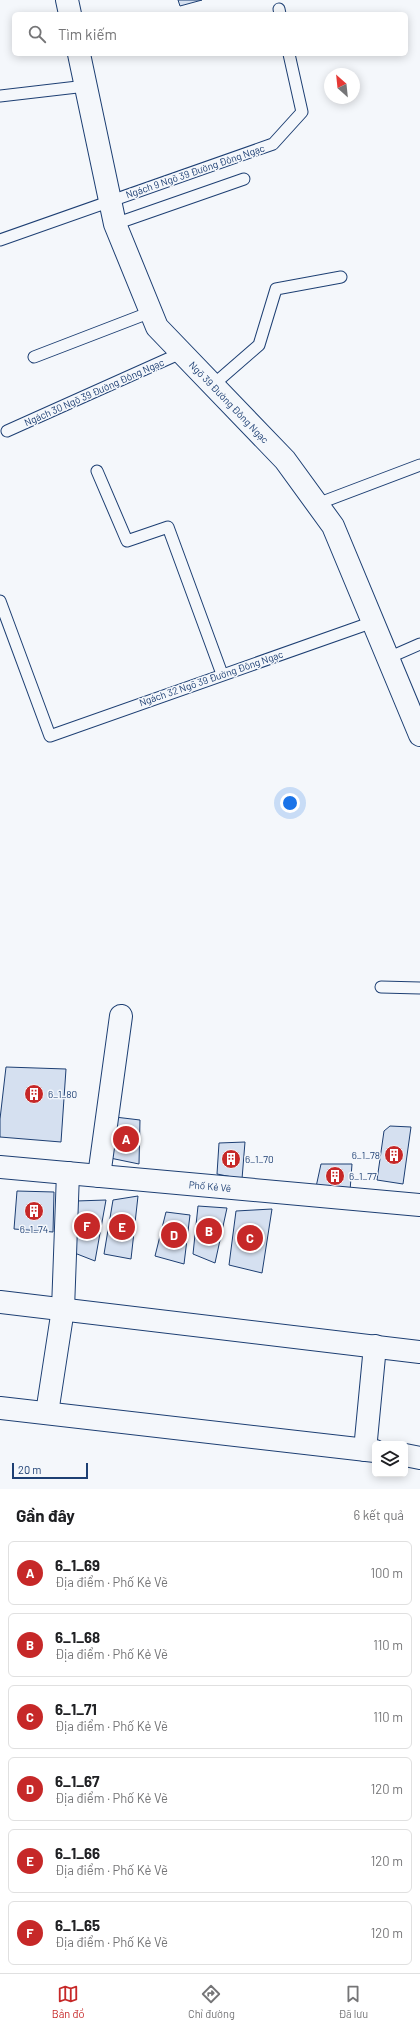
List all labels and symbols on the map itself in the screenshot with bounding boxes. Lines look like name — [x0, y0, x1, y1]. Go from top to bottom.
north arrow — [324, 68, 360, 104]
street label: Ngách 9 Ngõ 39 Đường Đông Ngạc — [124, 142, 266, 200]
street label: Ngách 30 Ngõ 39 Đường Đông Ngạc — [22, 356, 166, 428]
street label: Ngõ 39 Đường Đông Ngạc — [187, 359, 271, 445]
street label: Ngách 32 Ngõ 39 Đường Đông Ngạc — [137, 648, 285, 708]
your location — [280, 793, 300, 813]
building icon: 6_1_80 — [23, 1083, 45, 1105]
place label: 6_1_80 — [48, 1088, 77, 1100]
pin: A — [113, 1124, 139, 1154]
building icon: 6_1_78 — [383, 1144, 405, 1166]
building icon: 6_1_70 — [220, 1148, 242, 1170]
place label: 6_1_78 — [352, 1149, 380, 1161]
place label: 6_1_70 — [245, 1153, 274, 1165]
building icon: 6_1_77 — [324, 1165, 346, 1187]
place label: 6_1_77 — [349, 1170, 377, 1182]
street label: Phố Kẻ Vẽ — [188, 1178, 232, 1194]
building icon: 6_1_74 — [23, 1200, 45, 1222]
pin: F — [74, 1211, 100, 1241]
pin: E — [109, 1212, 135, 1242]
pin: B — [196, 1216, 222, 1246]
pin: D — [161, 1220, 187, 1250]
place label: 6_1_74 — [20, 1223, 48, 1235]
pin: C — [237, 1223, 263, 1253]
scale bar — [12, 1461, 88, 1480]

